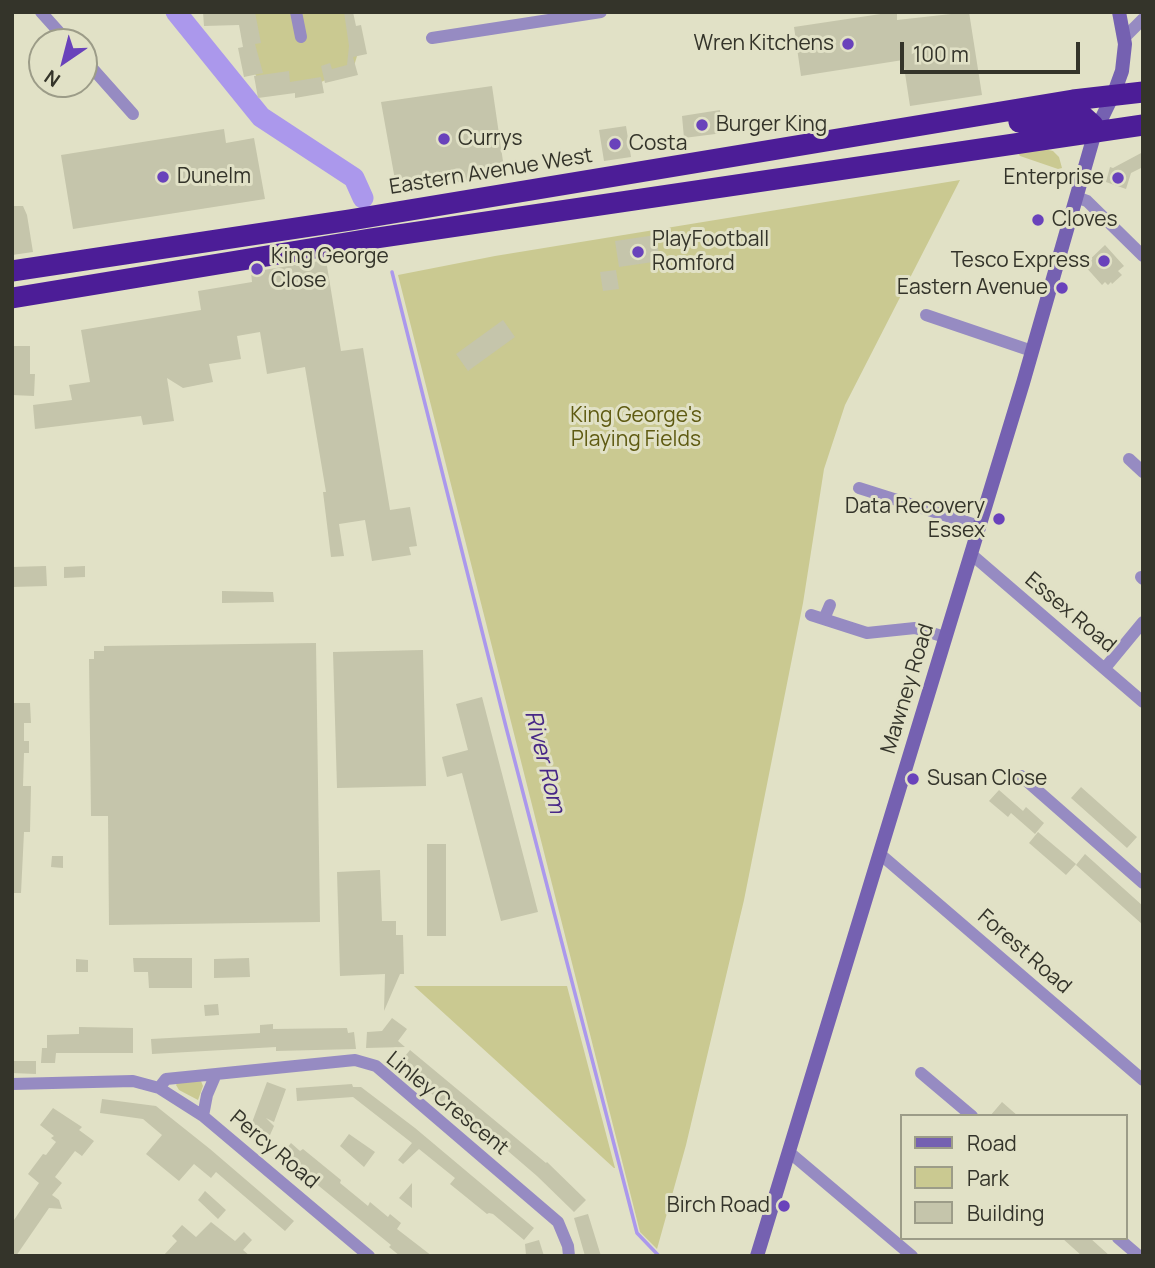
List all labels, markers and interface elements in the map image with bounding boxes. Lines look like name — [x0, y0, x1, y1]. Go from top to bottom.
north arrow — [28, 28, 98, 98]
scale bar — [903, 28, 1083, 72]
place label: Wren Kitchens — [693, 31, 834, 57]
marker: Wren Kitchens — [840, 36, 856, 52]
text: 100 m — [913, 40, 969, 68]
text: N — [39, 64, 65, 93]
place label: Burger King — [716, 112, 827, 138]
marker: Burger King — [694, 117, 710, 133]
place label: Currys — [458, 126, 523, 152]
marker: Currys — [436, 131, 452, 147]
place label: Costa — [629, 131, 687, 157]
marker: Costa — [607, 136, 623, 152]
street label: Eastern Avenue West — [388, 143, 594, 201]
place label: Dunelm — [177, 164, 251, 190]
place label: Enterprise — [1004, 165, 1104, 191]
marker: Dunelm — [155, 169, 171, 185]
marker: Enterprise — [1110, 170, 1126, 186]
place label: Cloves — [1052, 207, 1117, 233]
marker: Cloves — [1030, 212, 1046, 228]
place label: PlayFootball Romford — [652, 227, 769, 277]
place label: King George Close — [271, 244, 389, 294]
marker: PlayFootball Romford — [630, 244, 646, 260]
place label: Tesco Express — [951, 248, 1090, 274]
marker: Tesco Express — [1096, 253, 1112, 269]
marker: King George Close — [249, 261, 265, 277]
place label: Eastern Avenue — [897, 275, 1048, 301]
marker: Eastern Avenue — [1054, 280, 1070, 296]
park label: King George's Playing Fields — [570, 403, 702, 453]
place label: Data Recovery Essex — [845, 494, 985, 544]
marker: Data Recovery Essex — [991, 511, 1007, 527]
street label: Essex Road — [1019, 568, 1121, 658]
street label: Mawney Road — [876, 621, 940, 757]
water label: River Rom — [518, 708, 570, 816]
place label: Susan Close — [927, 766, 1047, 792]
marker: Susan Close — [905, 771, 921, 787]
street label: Forest Road — [972, 905, 1076, 999]
street label: Linley Crescent — [381, 1047, 513, 1161]
street label: Percy Road — [224, 1105, 324, 1195]
legend — [900, 1114, 1127, 1240]
text: Road — [967, 1129, 1017, 1157]
text: Park — [967, 1164, 1009, 1192]
place label: Birch Road — [667, 1193, 770, 1219]
marker: Birch Road — [776, 1198, 792, 1214]
text: Building — [967, 1199, 1044, 1227]

